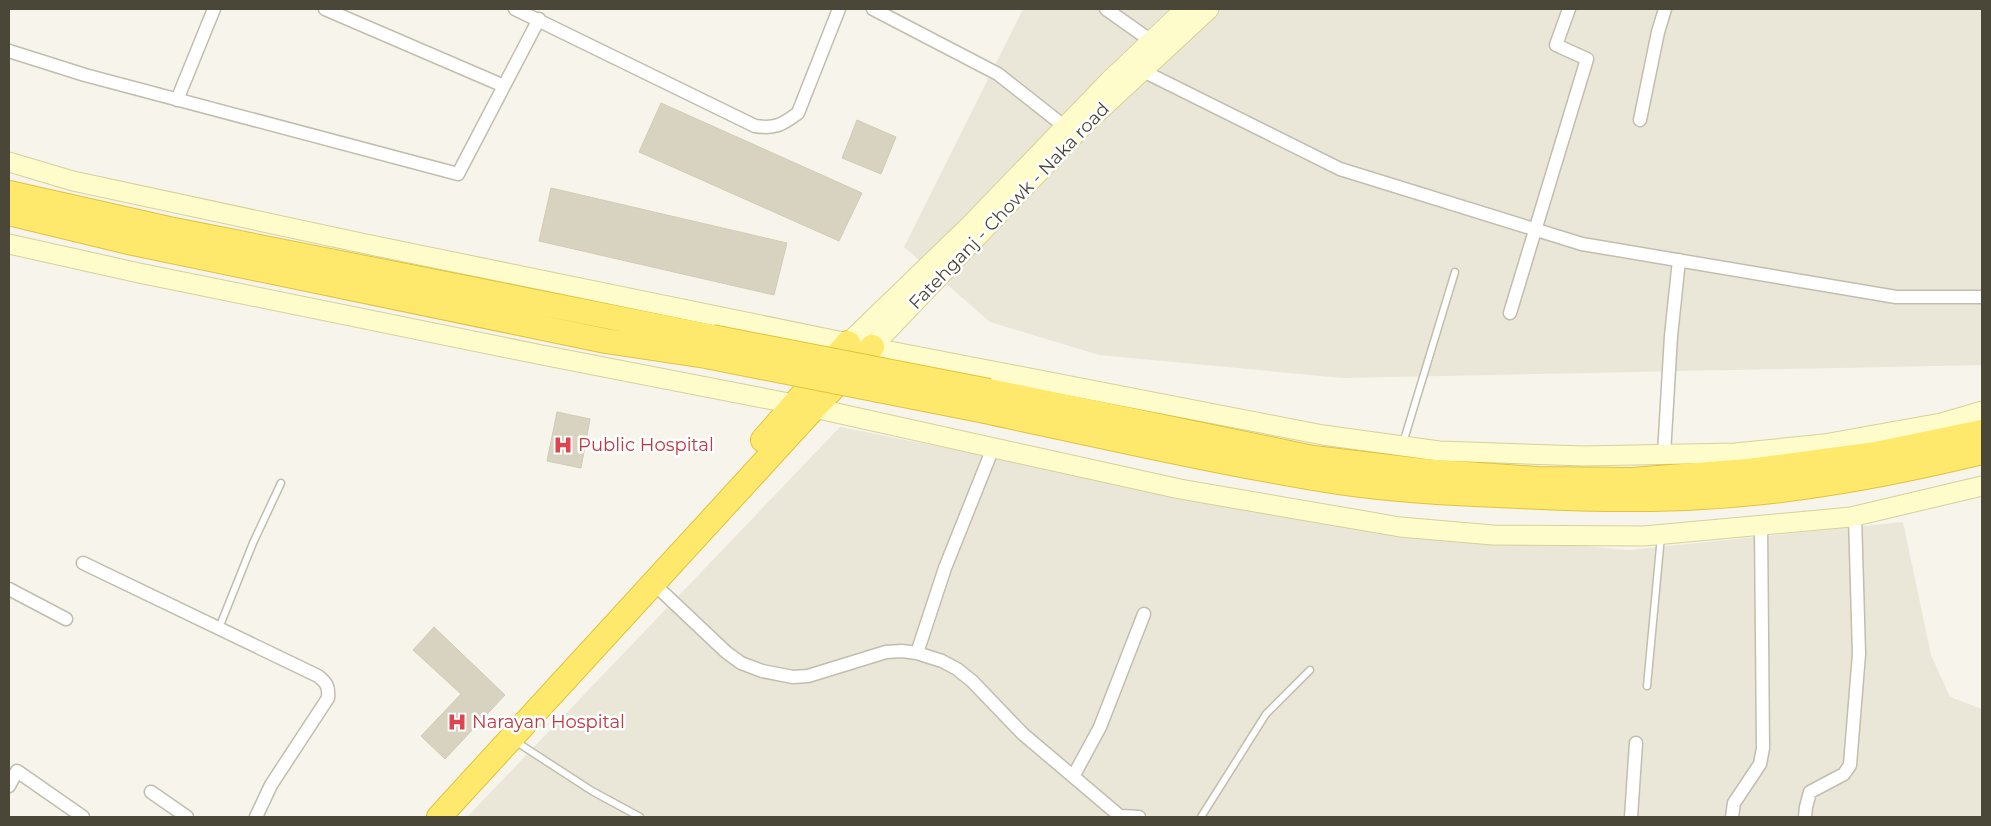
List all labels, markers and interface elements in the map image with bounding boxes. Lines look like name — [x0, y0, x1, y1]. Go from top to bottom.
street label: Fatehganj - Chowk - Naka road — [904, 98, 1114, 314]
hospital icon: Public Hospital — [552, 434, 574, 456]
place label: Public Hospital — [578, 434, 714, 456]
hospital icon: Narayan Hospital — [446, 711, 468, 733]
place label: Narayan Hospital — [472, 711, 625, 733]

